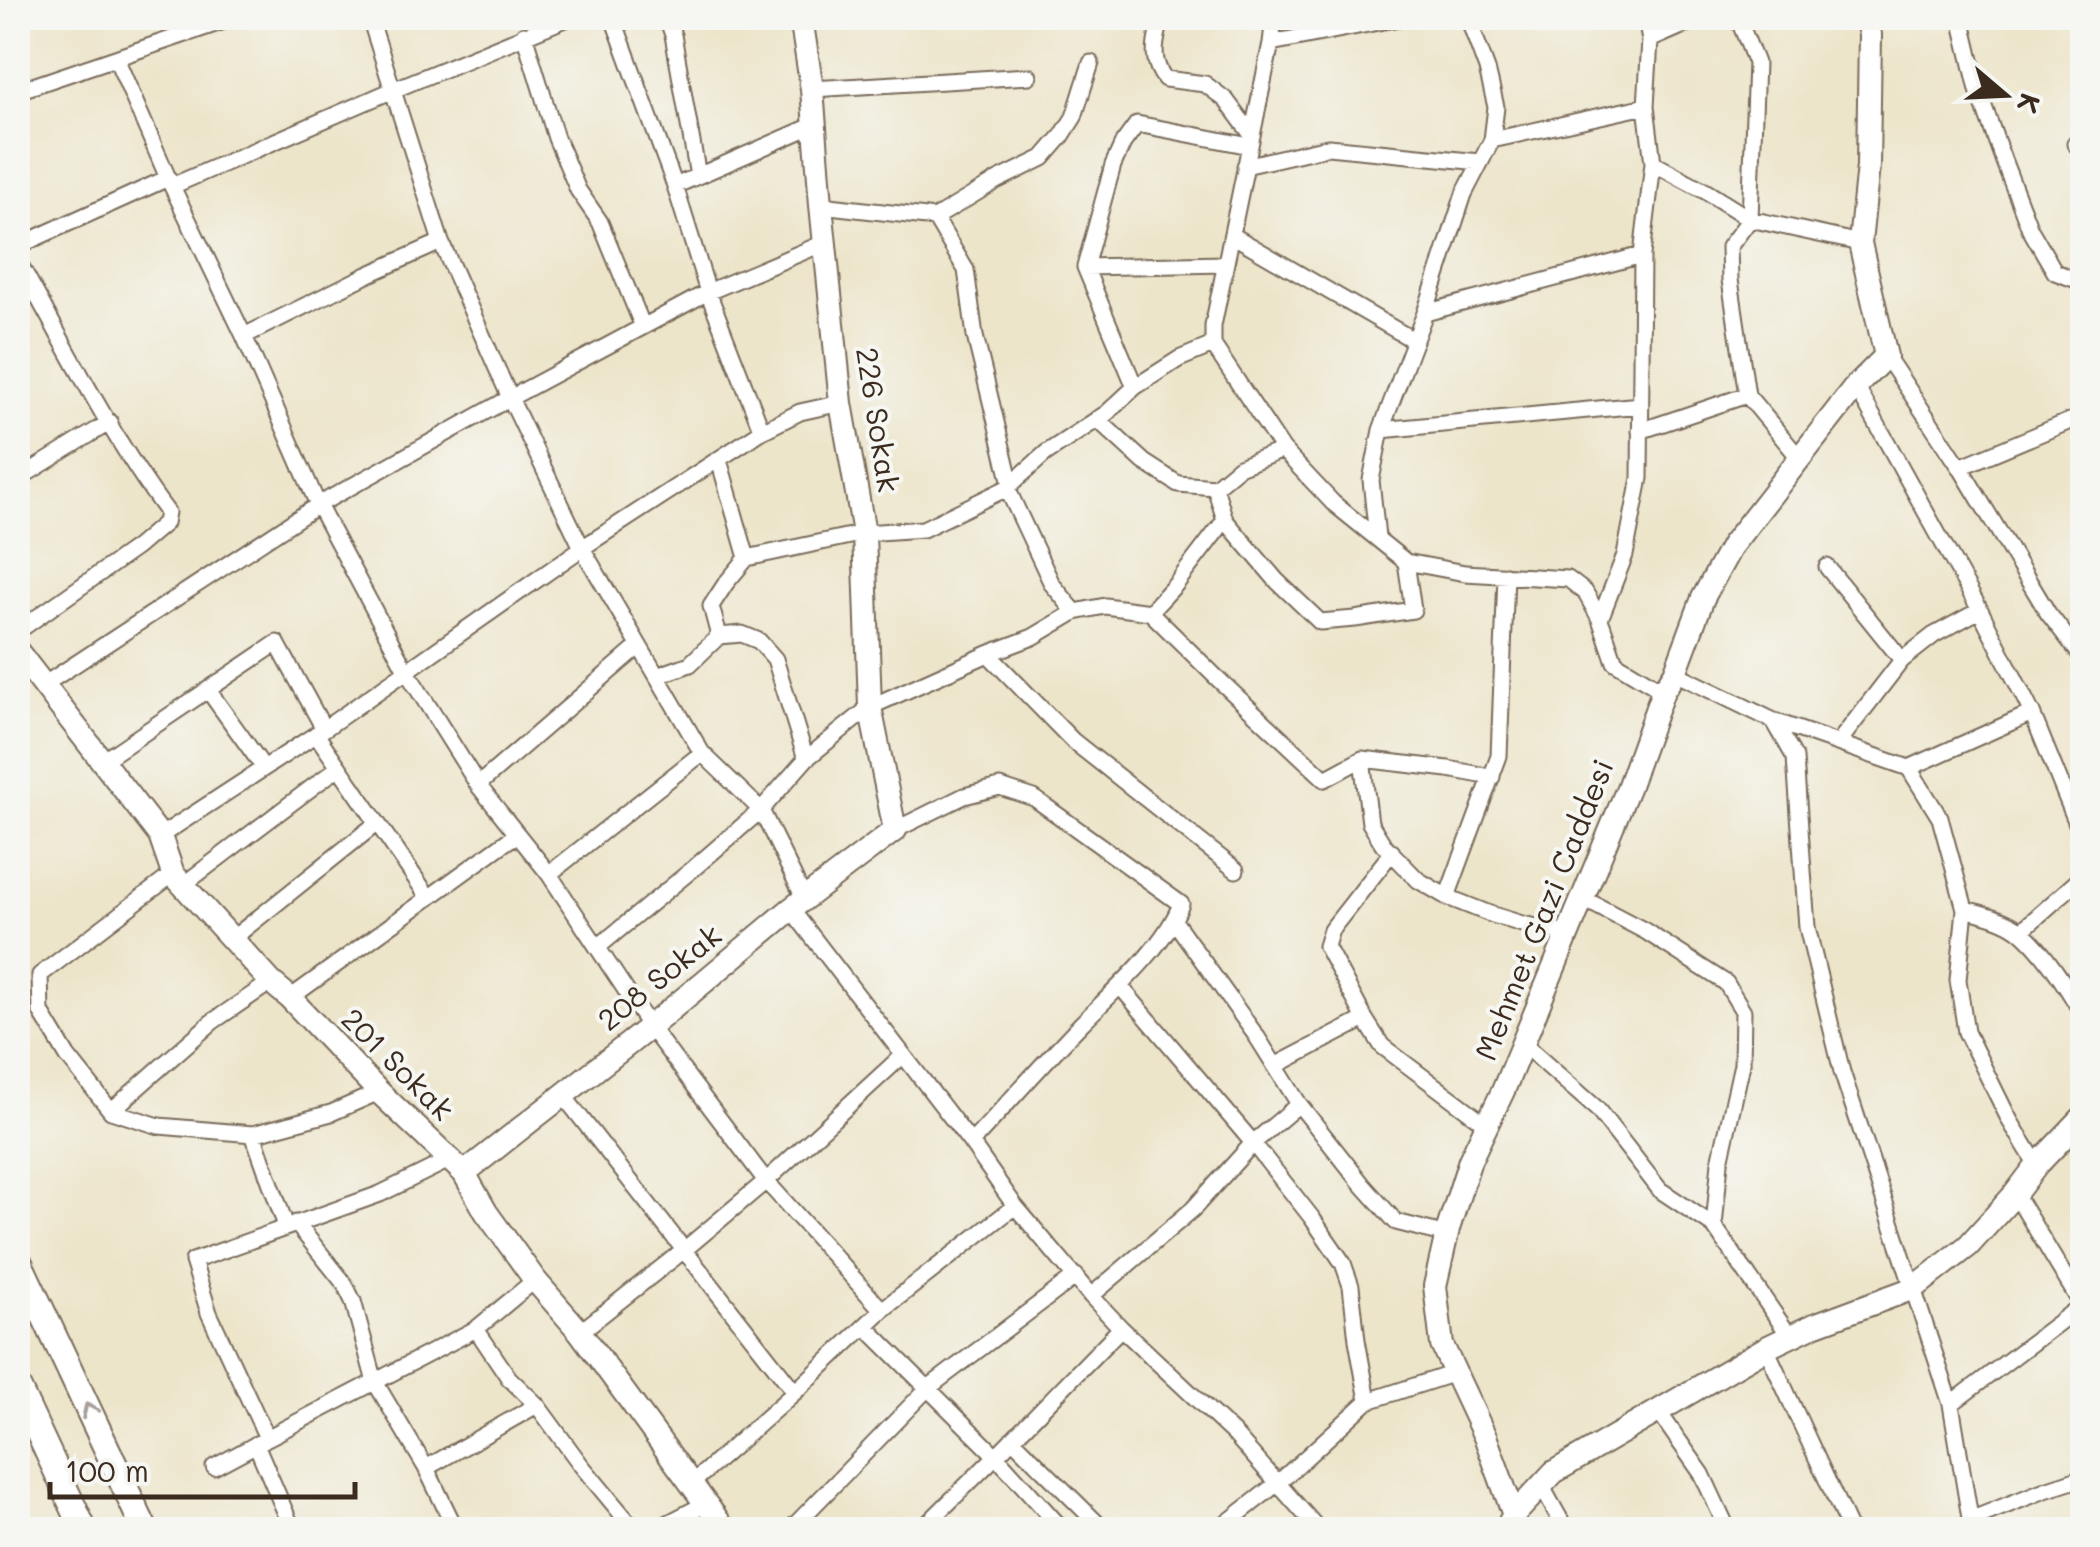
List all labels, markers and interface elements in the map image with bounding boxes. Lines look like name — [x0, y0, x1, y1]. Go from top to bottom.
north arrow — [1955, 45, 2055, 145]
text: K — [2010, 89, 2050, 118]
street label: 226 Sokak — [848, 344, 910, 495]
street label: Mehmet Gazi Caddesi — [1464, 753, 1622, 1066]
street label: 208 Sokak — [589, 914, 729, 1039]
street label: 201 Sokak — [334, 999, 463, 1128]
one-way arrow — [81, 1402, 101, 1420]
scale bar — [50, 1437, 355, 1499]
text: 100 m — [65, 1450, 149, 1490]

